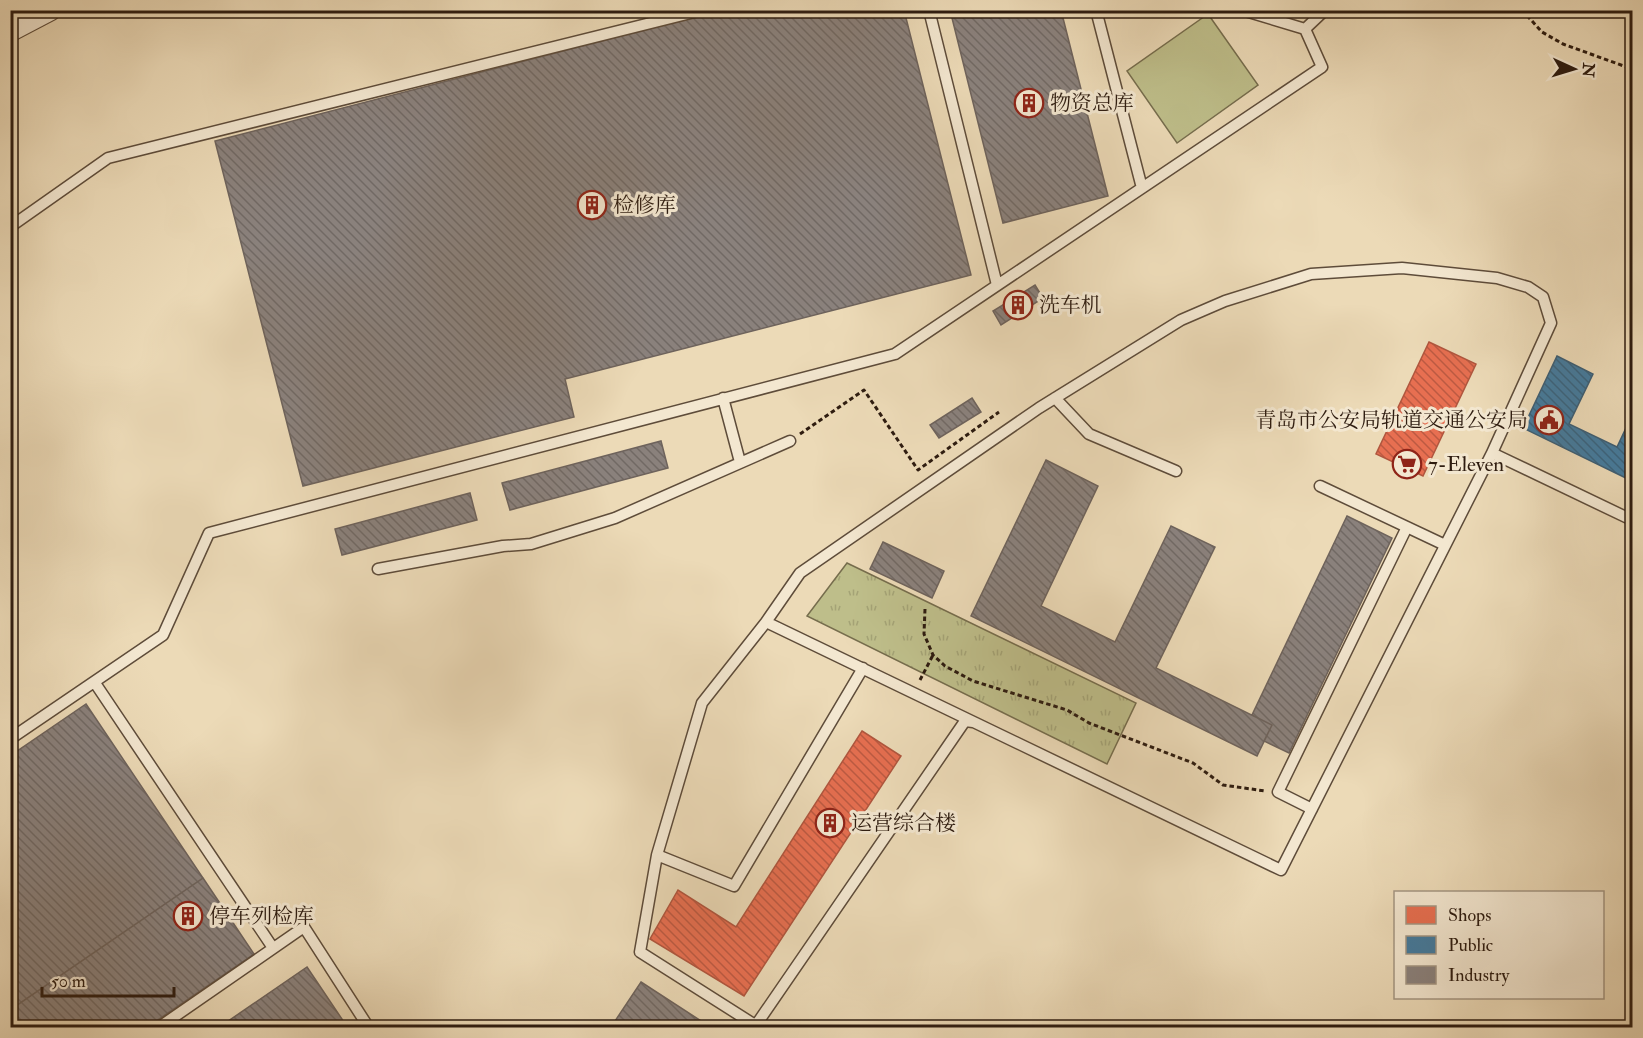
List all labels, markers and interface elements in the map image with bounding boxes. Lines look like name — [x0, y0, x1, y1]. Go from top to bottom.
north arrow — [1544, 39, 1604, 99]
text: N — [1577, 61, 1599, 78]
building icon: 物资总库 — [1013, 87, 1045, 119]
place label: 物资总库 — [1050, 90, 1134, 117]
building icon: 检修库 — [576, 189, 608, 221]
place label: 检修库 — [613, 192, 676, 219]
building icon: 洗车机 — [1002, 289, 1034, 321]
place label: 洗车机 — [1039, 292, 1102, 319]
public building icon: 青岛市公安局轨道交通公安局 — [1533, 404, 1565, 436]
place label: 青岛市公安局轨道交通公安局 — [1255, 407, 1528, 434]
supermarket icon: 7-Eleven — [1391, 448, 1423, 480]
place label: 7-Eleven — [1428, 451, 1504, 478]
building icon: 运营综合楼 — [814, 807, 846, 839]
place label: 运营综合楼 — [851, 810, 956, 837]
legend — [1394, 891, 1604, 999]
building icon: 停车列检库 — [172, 900, 204, 932]
place label: 停车列检库 — [209, 903, 314, 930]
text: Shops — [1448, 904, 1491, 927]
text: Public — [1448, 934, 1493, 957]
scale bar — [42, 960, 174, 998]
text: Industry — [1448, 964, 1510, 987]
text: 50 m — [51, 970, 86, 993]

